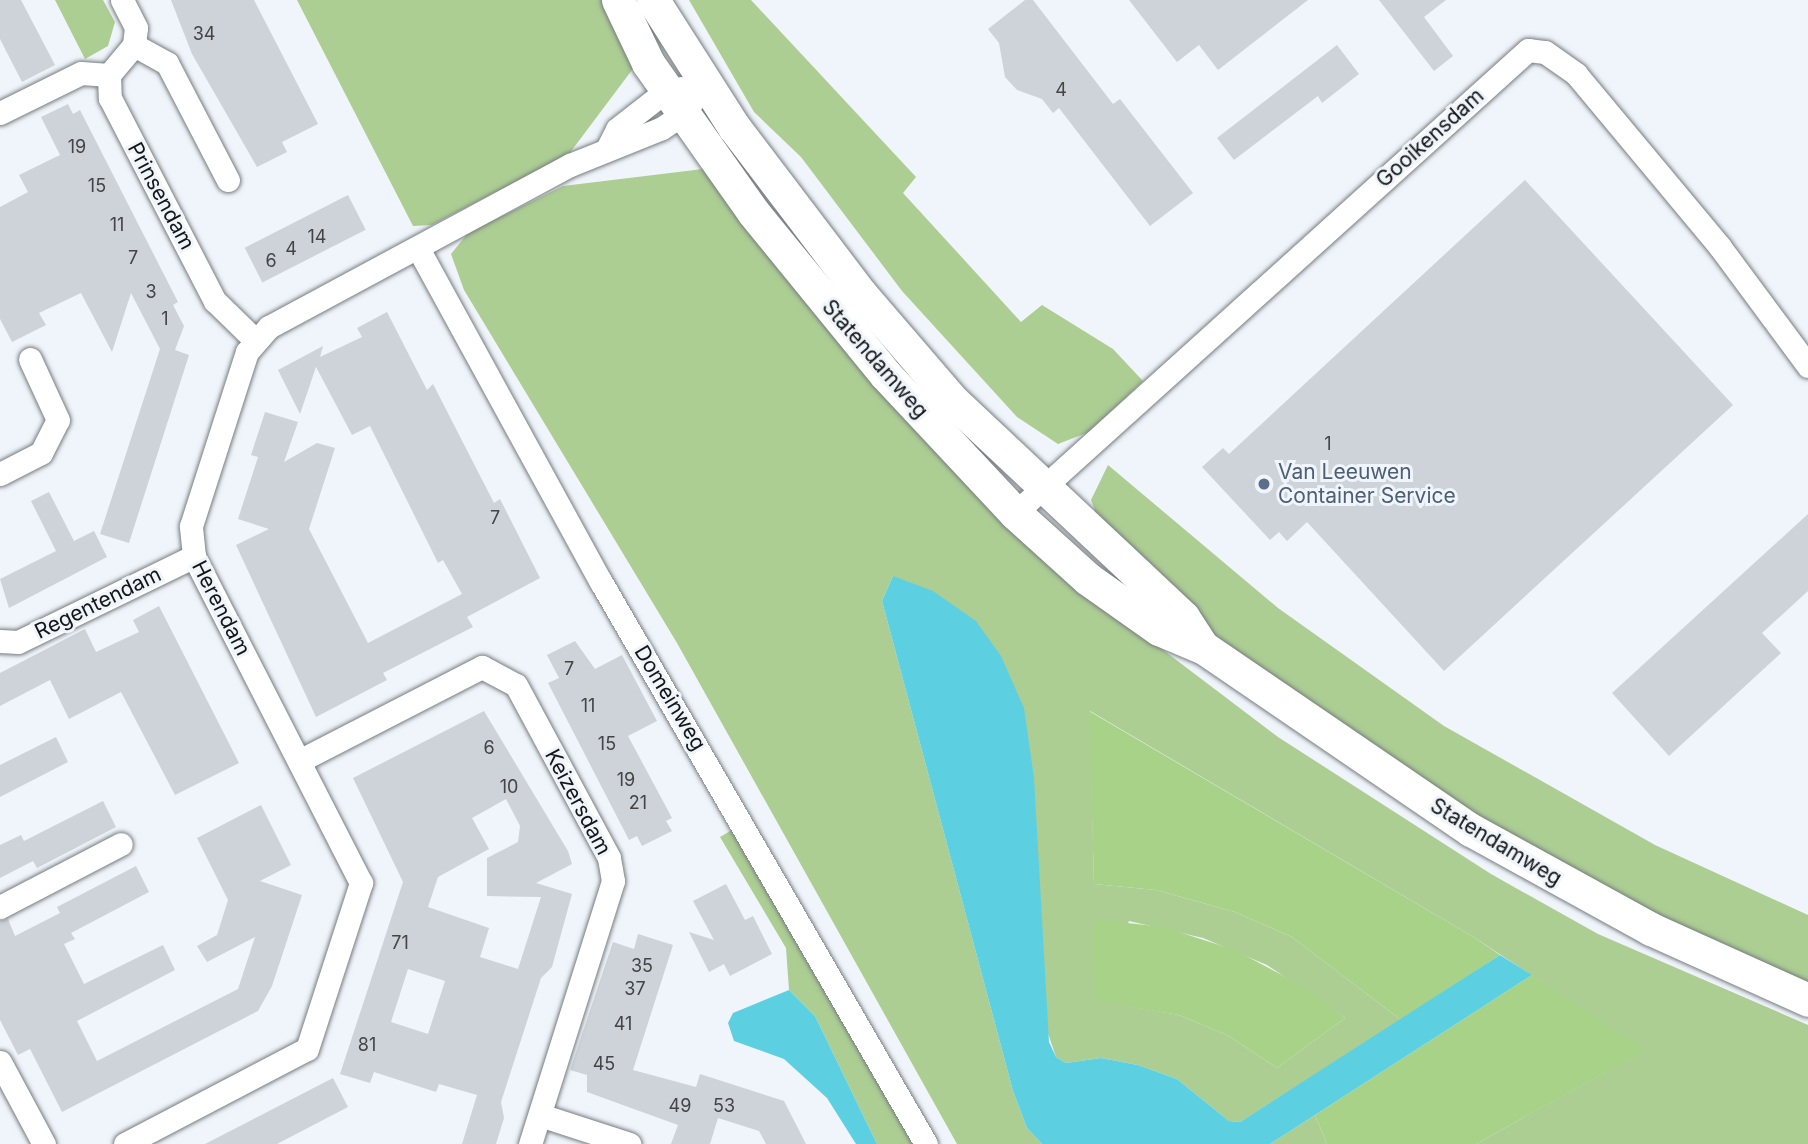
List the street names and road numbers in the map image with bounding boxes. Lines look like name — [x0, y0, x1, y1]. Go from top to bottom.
street label: Gooikensdam — [1371, 83, 1489, 193]
street label: Prinsendam — [122, 138, 200, 254]
street label: Statendamweg — [817, 295, 933, 423]
street label: Herendam — [186, 556, 256, 660]
street label: Regentendam — [31, 562, 165, 644]
street label: Domeinweg — [629, 641, 711, 755]
street label: Keizersdam — [540, 745, 616, 859]
street label: Statendamweg — [1426, 793, 1566, 891]

